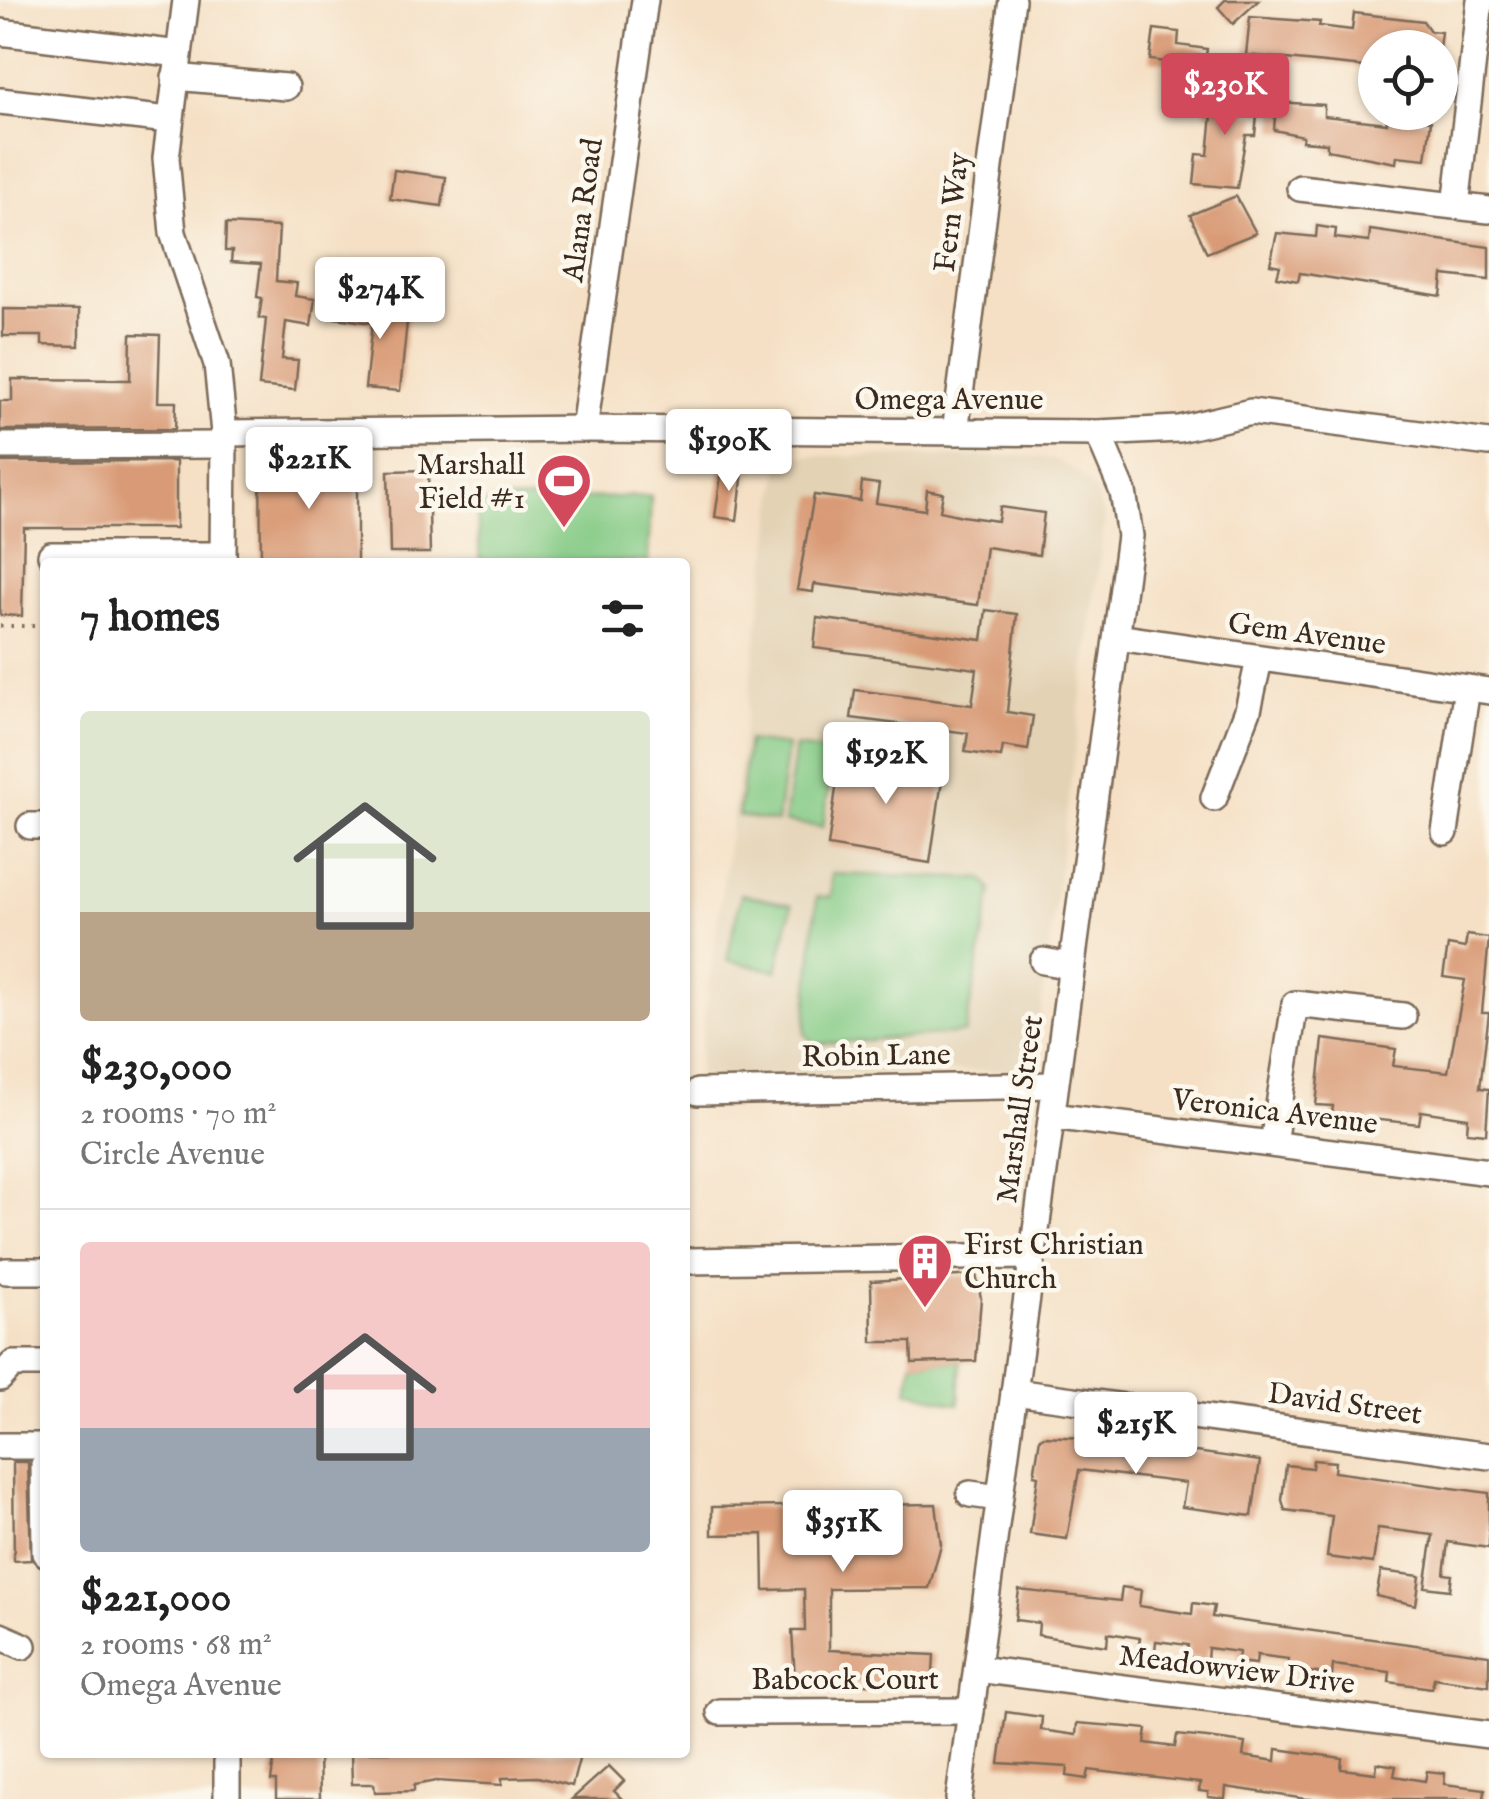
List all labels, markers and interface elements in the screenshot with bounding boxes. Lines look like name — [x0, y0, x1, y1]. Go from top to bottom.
map controls — [1358, 30, 1458, 130]
button: locate — [1358, 30, 1458, 130]
pin: $230K — [1155, 53, 1295, 138]
text: $230K — [1183, 65, 1267, 106]
street label: Alana Road — [555, 135, 613, 286]
street label: Fern Way — [927, 150, 979, 274]
pin: $274K — [310, 257, 450, 342]
text: $274K — [337, 269, 423, 310]
street label: Omega Avenue — [854, 382, 1044, 420]
pin: $190K — [659, 409, 799, 494]
text: $190K — [688, 421, 770, 462]
pin: $221K — [239, 427, 379, 512]
text: $221K — [268, 439, 350, 480]
place label: Marshall Field #1 — [417, 447, 526, 519]
sports icon: Marshall Field #1 — [534, 451, 594, 530]
icon: filters — [595, 591, 650, 646]
text: 7 homes — [80, 592, 220, 645]
street label: Gem Avenue — [1225, 605, 1388, 665]
pin: $192K — [816, 722, 956, 807]
text: $192K — [845, 734, 927, 775]
icon: home — [275, 776, 455, 956]
street label: Marshall Street — [989, 1013, 1053, 1206]
street label: Robin Lane — [801, 1037, 951, 1077]
text: $230,000 — [80, 1041, 232, 1094]
street label: Veronica Avenue — [1169, 1081, 1380, 1144]
text: 2 rooms · 70 m² — [80, 1094, 277, 1135]
text: Circle Avenue — [80, 1135, 265, 1176]
place label: First Christian Church — [964, 1227, 1144, 1299]
building icon: First Christian Church — [895, 1231, 955, 1310]
icon: home — [275, 1307, 455, 1487]
street label: David Street — [1265, 1375, 1424, 1435]
pin: $215K — [1066, 1392, 1206, 1477]
text: $215K — [1096, 1404, 1176, 1445]
pin: $351K — [773, 1490, 913, 1575]
text: $351K — [805, 1502, 881, 1543]
text: $221,000 — [80, 1572, 231, 1625]
text: 2 rooms · 68 m² — [80, 1625, 272, 1666]
street label: Meadowview Drive — [1117, 1638, 1357, 1704]
street label: Babcock Court — [751, 1662, 939, 1700]
text: Omega Avenue — [80, 1666, 282, 1707]

